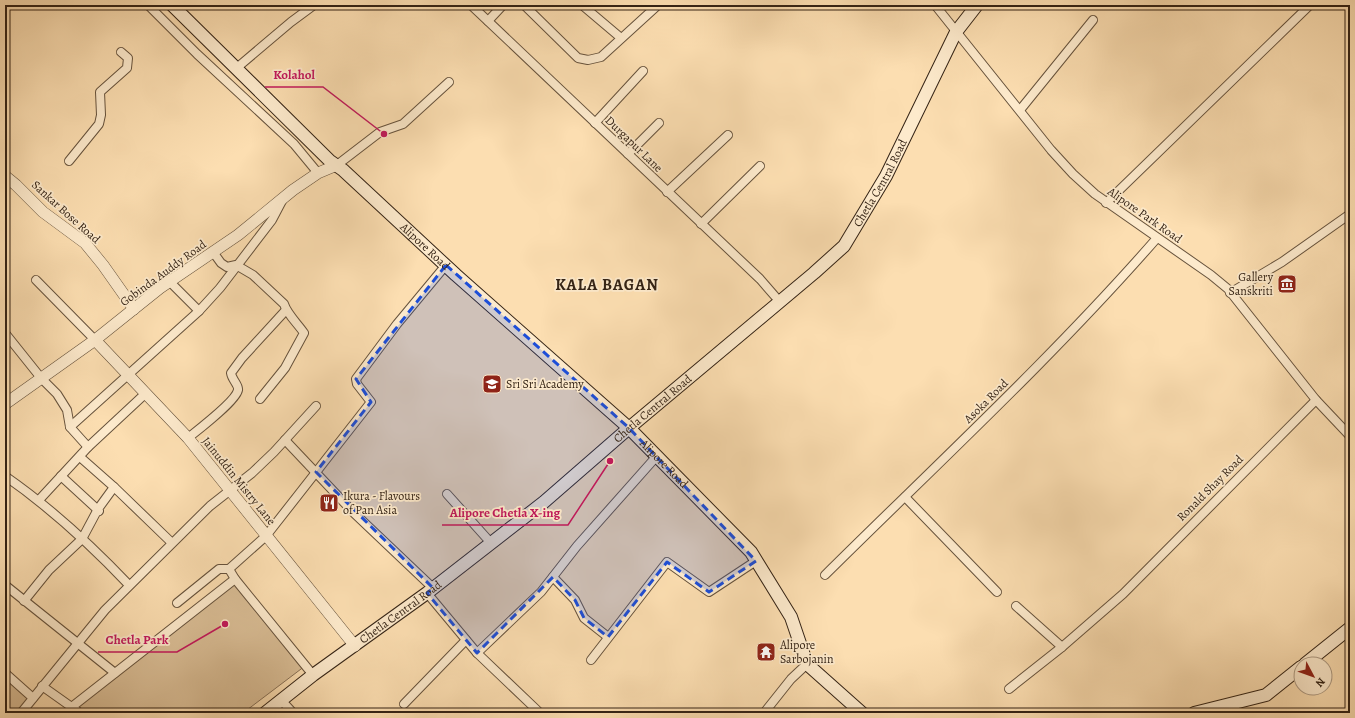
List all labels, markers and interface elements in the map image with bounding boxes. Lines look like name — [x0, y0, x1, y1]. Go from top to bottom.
callout: Kolahol — [265, 62, 323, 87]
text: Kolahol — [273, 66, 315, 83]
street label: Durgapur Lane — [602, 112, 666, 176]
street label: Chetla Central Road — [849, 136, 911, 230]
street label: Sankar Bose Road — [28, 177, 104, 247]
street label: Alipore Park Road — [1104, 183, 1186, 247]
street label: Alipore Road — [396, 218, 454, 274]
street label: Gobinda Auddy Road — [117, 236, 210, 310]
place label: Gallery Sanskriti — [1229, 269, 1274, 299]
museum icon: Gallery Sanskriti — [1276, 273, 1298, 295]
district label: KALA BAGAN — [555, 274, 659, 296]
street label: Chetla Central Road — [610, 371, 695, 446]
school or university icon: Sri Sri Academy — [481, 373, 503, 395]
street label: Asoka Road — [960, 375, 1012, 427]
place label: Sri Sri Academy — [506, 376, 584, 392]
street label: Jainuddin Mistry Lane — [198, 434, 280, 528]
street label: Alipore Road — [636, 435, 692, 492]
street label: Ronald Shay Road — [1173, 451, 1247, 525]
place label: Ikura - Flavours of Pan Asia — [343, 488, 420, 518]
restaurant icon: Ikura - Flavours of Pan Asia — [318, 492, 340, 514]
callout: Alipore Chetla X-ing — [442, 500, 568, 525]
text: Alipore Chetla X-ing — [449, 504, 560, 521]
street label: Chetla Central Road — [356, 576, 445, 647]
callout: Chetla Park — [98, 627, 177, 652]
text: Chetla Park — [106, 631, 169, 648]
place label: Alipore Sarbojanin — [779, 637, 834, 667]
temple icon: Alipore Sarbojanin — [755, 641, 777, 663]
north arrow — [1293, 656, 1333, 696]
text: N — [1312, 674, 1328, 690]

